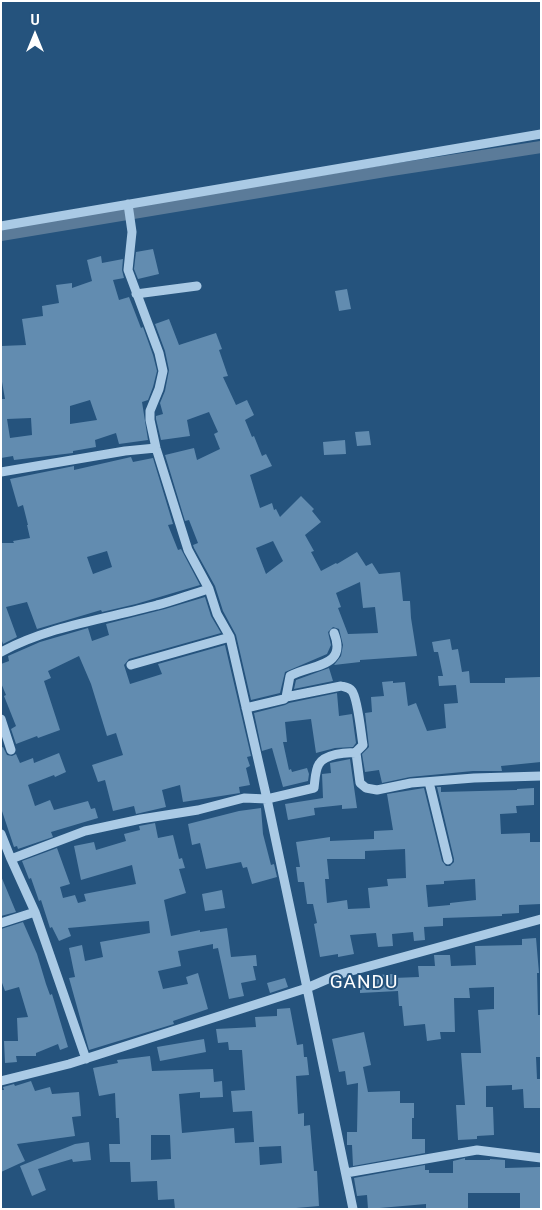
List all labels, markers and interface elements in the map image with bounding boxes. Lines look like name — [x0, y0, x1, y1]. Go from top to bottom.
north arrow — [10, 10, 60, 60]
text: U — [30, 12, 40, 28]
district label: GANDU — [329, 972, 399, 994]

